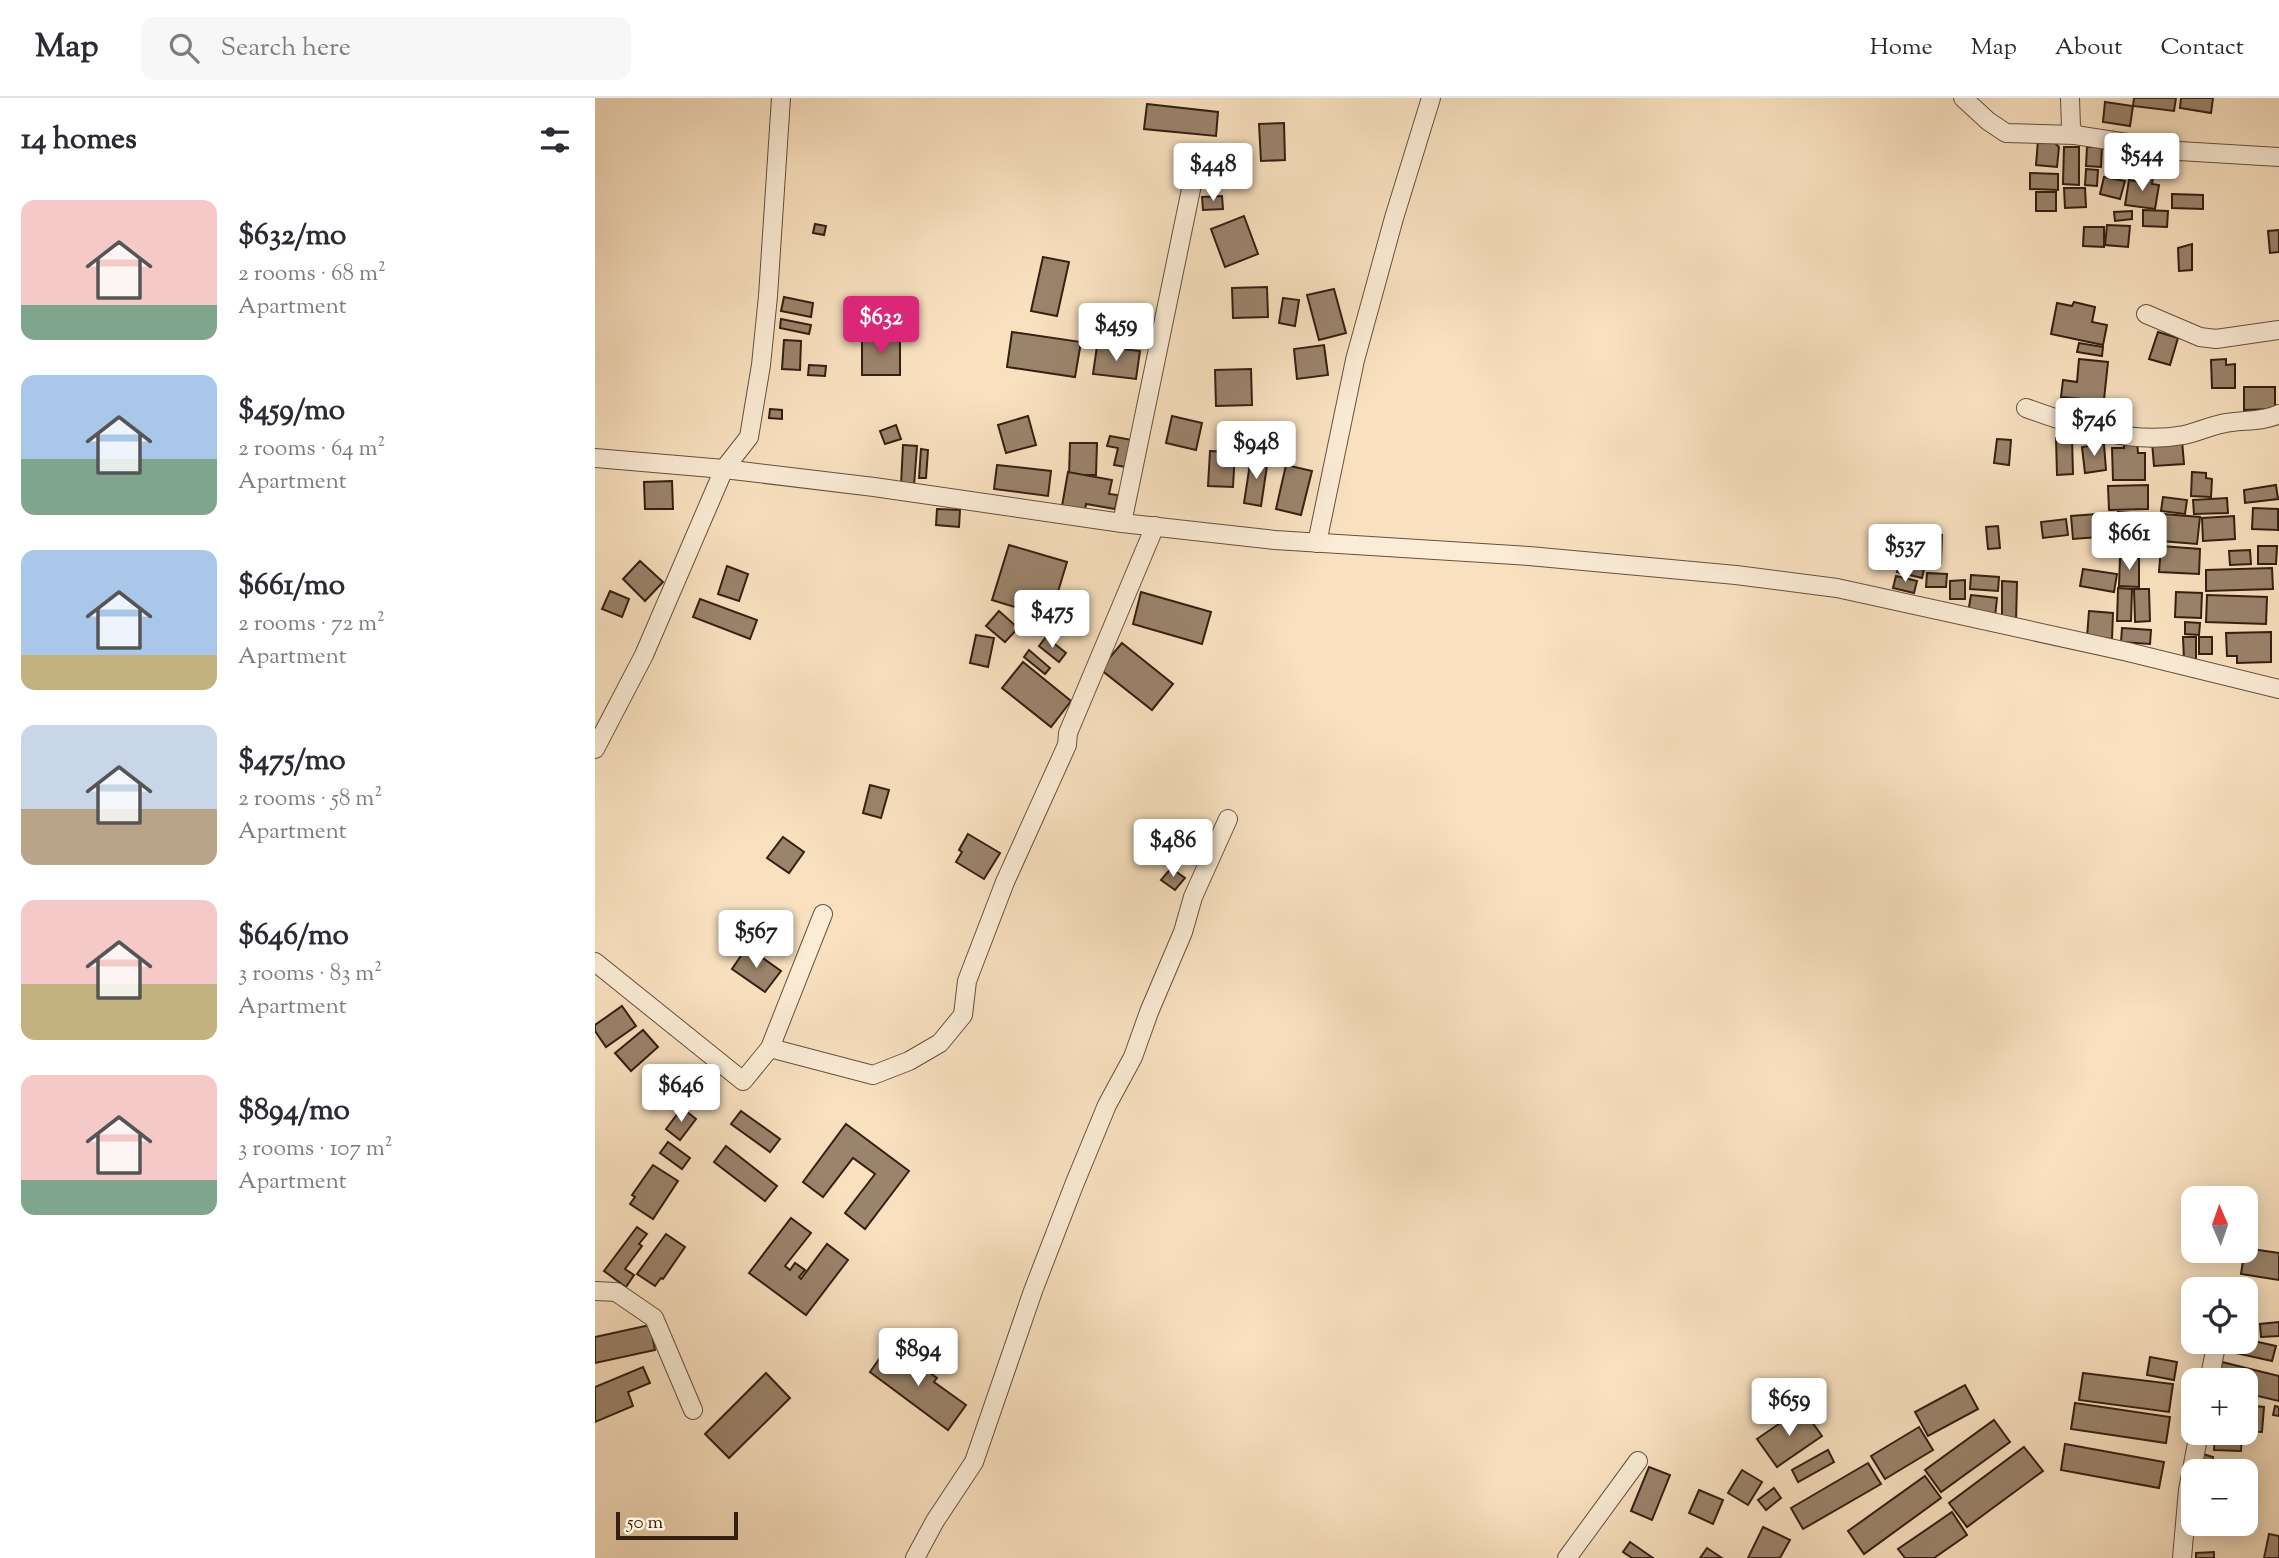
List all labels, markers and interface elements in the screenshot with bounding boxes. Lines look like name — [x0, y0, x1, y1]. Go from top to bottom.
search box — [141, 17, 631, 80]
text: Map — [35, 24, 99, 72]
icon: search — [165, 29, 203, 67]
text: Search here — [221, 30, 351, 67]
text: Home — [1870, 31, 1933, 65]
text: Map — [1971, 31, 2017, 65]
text: About — [2055, 31, 2122, 65]
text: Contact — [2160, 31, 2244, 65]
text: 14 homes — [21, 119, 137, 162]
icon: filters — [536, 121, 574, 159]
pin: $544 — [2101, 134, 2183, 193]
text: $544 — [2120, 139, 2164, 172]
pin: $448 — [1172, 144, 1254, 203]
text: $448 — [1190, 149, 1236, 182]
text: $632/mo — [238, 215, 346, 258]
icon: home — [77, 228, 161, 312]
text: 2 rooms · 68 m² — [238, 258, 386, 291]
text: Apartment — [238, 291, 347, 324]
pin: $632 — [840, 296, 922, 356]
text: $632 — [859, 302, 903, 335]
pin: $459 — [1075, 303, 1157, 363]
text: $459 — [1095, 309, 1137, 342]
text: $459/mo — [238, 390, 345, 433]
pin: $746 — [2053, 398, 2135, 458]
icon: home — [77, 403, 161, 487]
text: $746 — [2071, 404, 2117, 437]
pin: $948 — [1215, 422, 1297, 481]
text: $948 — [1233, 427, 1279, 460]
text: 2 rooms · 64 m² — [238, 433, 385, 466]
text: Apartment — [238, 466, 347, 499]
pin: $661 — [2088, 512, 2170, 572]
text: $661 — [2108, 518, 2150, 551]
pin: $537 — [1864, 524, 1946, 584]
text: $537 — [1885, 530, 1925, 563]
text: $661/mo — [238, 565, 345, 608]
icon: home — [77, 578, 161, 662]
pin: $475 — [1011, 590, 1093, 650]
text: $475 — [1030, 596, 1074, 629]
text: 2 rooms · 72 m² — [238, 608, 385, 641]
text: Apartment — [238, 641, 347, 674]
text: $475/mo — [238, 740, 346, 783]
icon: home — [77, 753, 161, 837]
text: 2 rooms · 58 m² — [238, 783, 382, 816]
text: Apartment — [238, 816, 347, 849]
pin: $486 — [1132, 820, 1214, 879]
text: $486 — [1150, 825, 1196, 858]
pin: $567 — [715, 910, 797, 970]
text: $646/mo — [238, 915, 349, 958]
text: $567 — [734, 916, 778, 949]
icon: home — [77, 928, 161, 1012]
text: 3 rooms · 83 m² — [238, 958, 382, 991]
text: Apartment — [238, 991, 347, 1024]
pin: $646 — [640, 1065, 722, 1124]
text: $646 — [658, 1070, 704, 1103]
text: $894/mo — [238, 1090, 350, 1133]
icon: home — [77, 1103, 161, 1187]
text: 3 rooms · 107 m² — [238, 1133, 393, 1166]
text: Apartment — [238, 1166, 347, 1199]
north arrow — [2181, 1186, 2257, 1264]
map controls — [2181, 1186, 2258, 1536]
button: locate — [2181, 1277, 2258, 1354]
pin: $894 — [877, 1328, 959, 1388]
text: $894 — [895, 1334, 941, 1367]
button: + — [2181, 1368, 2258, 1445]
pin: $659 — [1748, 1378, 1830, 1438]
text: $659 — [1768, 1384, 1810, 1417]
button: − — [2181, 1459, 2258, 1536]
scale bar — [616, 1509, 739, 1541]
text: 50 m — [627, 1510, 663, 1537]

